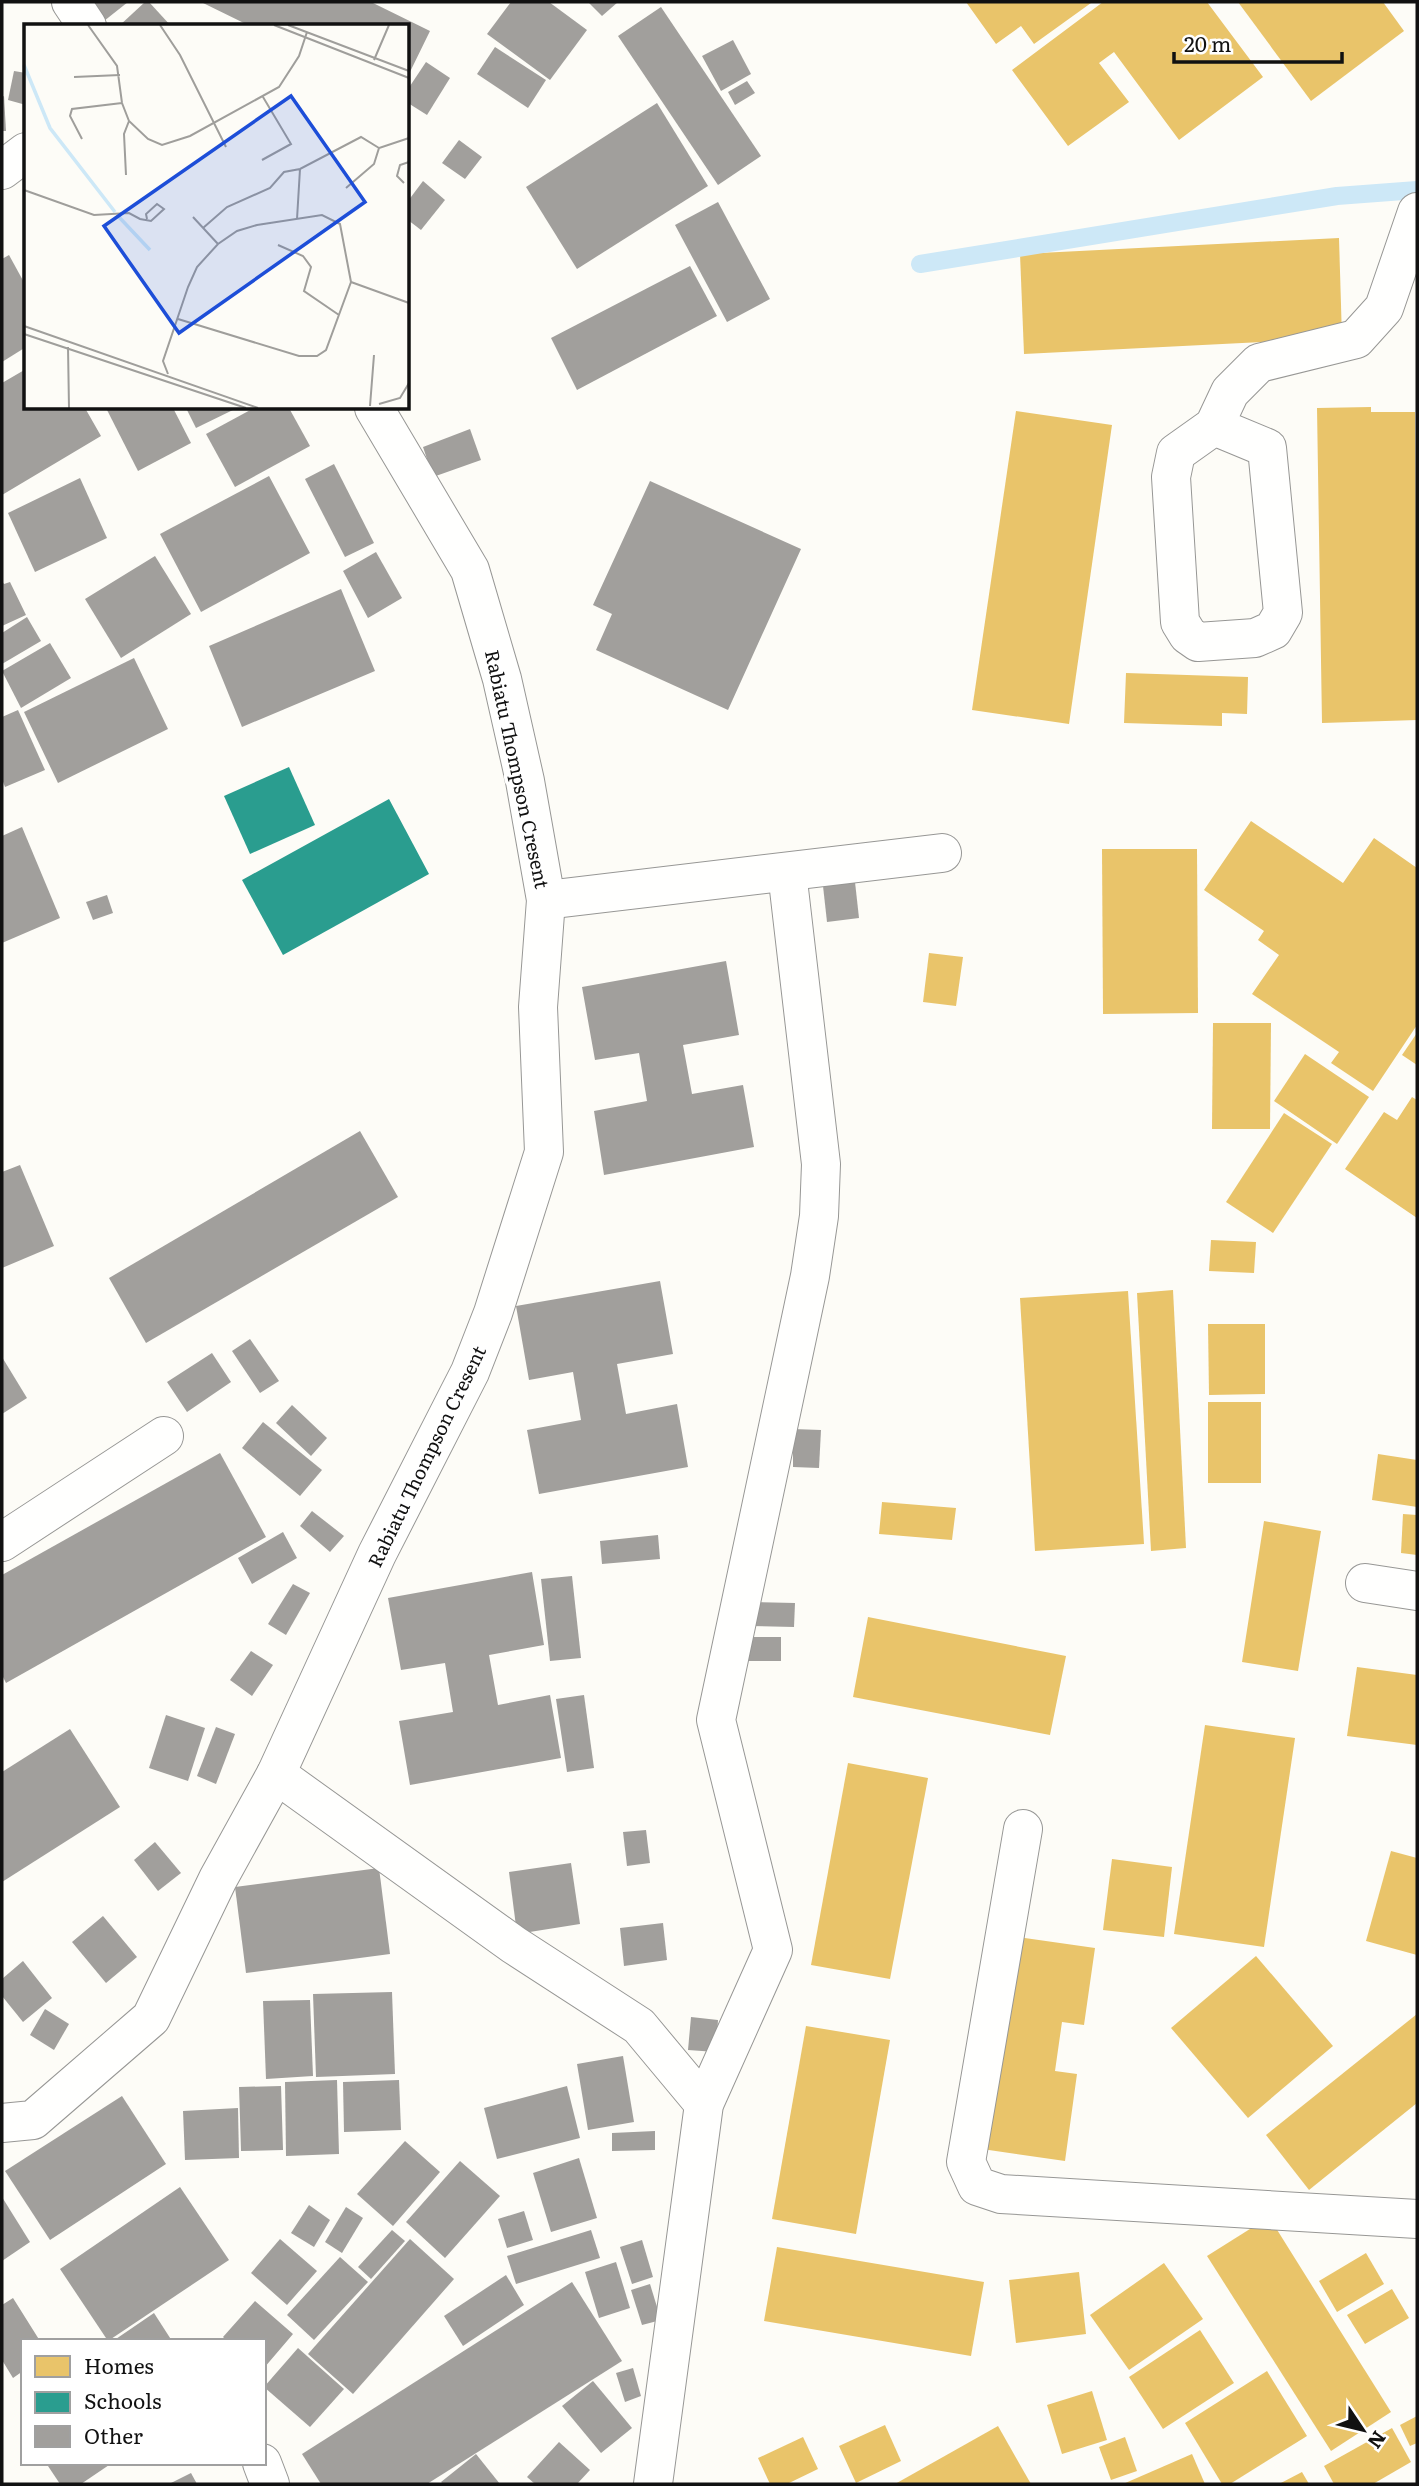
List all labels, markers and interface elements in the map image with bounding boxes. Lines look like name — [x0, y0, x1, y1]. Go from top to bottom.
scale bar — [1174, 21, 1342, 65]
inset map — [24, 24, 410, 410]
text: 20 m — [1184, 27, 1231, 58]
street label: Rabiatu Thompson Cresent — [479, 647, 557, 891]
street label: Rabiatu Thompson Cresent — [360, 1340, 492, 1572]
legend — [21, 2339, 266, 2465]
text: Homes — [84, 2349, 154, 2380]
text: Schools — [84, 2384, 162, 2415]
north arrow — [1328, 2395, 1398, 2465]
text: Other — [84, 2419, 143, 2450]
text: N — [1362, 2426, 1394, 2455]

